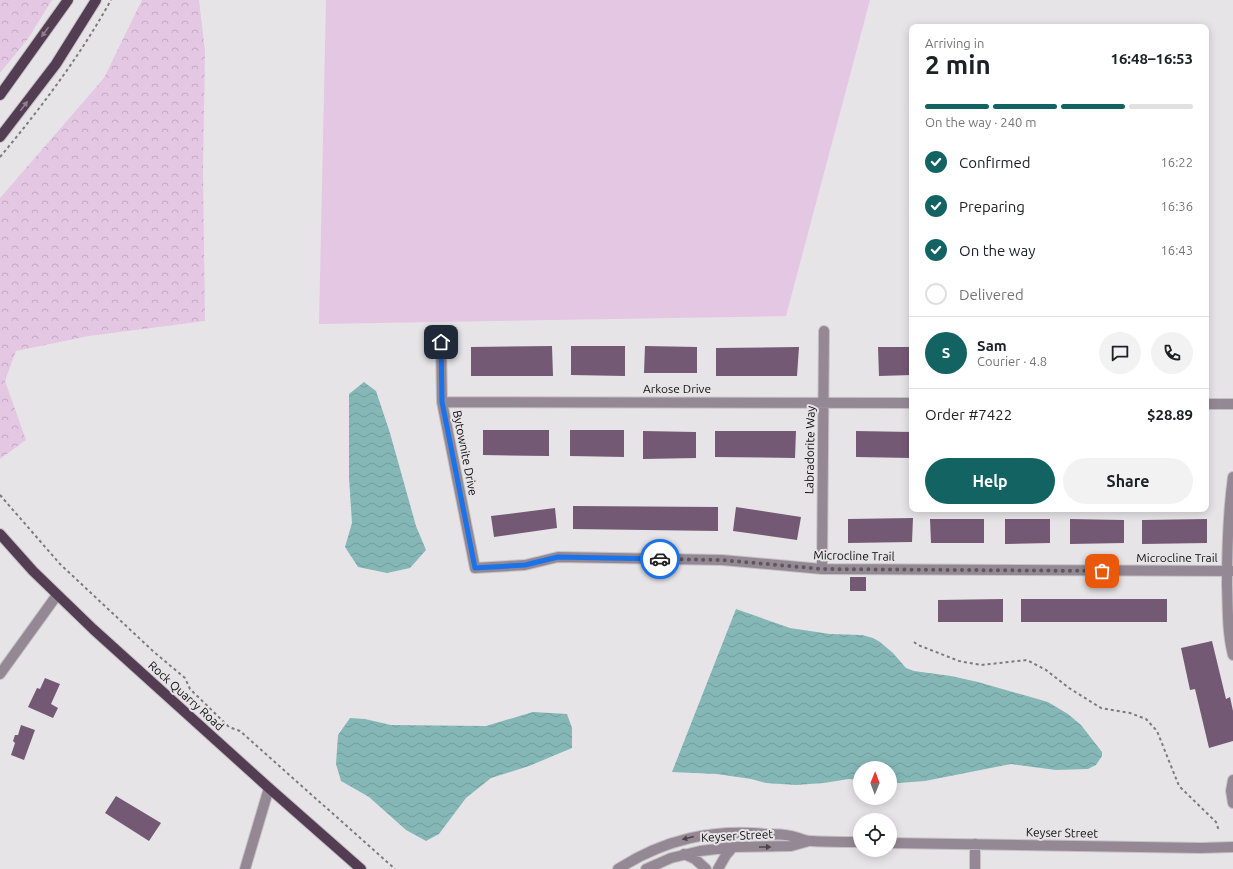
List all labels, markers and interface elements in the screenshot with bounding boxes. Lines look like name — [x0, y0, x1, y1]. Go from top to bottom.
one-way arrow — [41, 26, 49, 37]
text: Arriving in — [925, 36, 984, 50]
text: 2 min — [925, 50, 991, 79]
text: 16:48–16:53 — [1110, 50, 1193, 67]
one-way arrow — [20, 100, 28, 111]
text: On the way · 240 m — [925, 115, 1037, 129]
icon: check — [925, 151, 947, 173]
text: Confirmed — [959, 154, 1031, 171]
text: 16:22 — [1160, 155, 1193, 169]
icon: check — [925, 195, 947, 217]
text: Preparing — [959, 198, 1025, 215]
text: 16:36 — [1160, 199, 1193, 213]
icon: check — [925, 239, 947, 261]
text: On the way — [959, 242, 1035, 259]
text: 16:43 — [1160, 243, 1193, 257]
text: Delivered — [959, 286, 1024, 303]
pin — [424, 325, 458, 359]
icon: home — [430, 331, 452, 353]
button: chat — [1099, 332, 1141, 374]
button: phone — [1151, 332, 1193, 374]
text: Sam — [977, 337, 1007, 354]
text: S — [942, 344, 950, 361]
text: Courier · 4.8 — [977, 354, 1047, 368]
street label: Arkose Drive — [643, 382, 711, 395]
street label: Labradorite Way — [802, 405, 817, 494]
text: Order #7422 — [925, 406, 1012, 423]
text: $28.89 — [1147, 406, 1193, 423]
street label: Bytownite Drive — [451, 409, 480, 497]
button: Help — [925, 458, 1055, 504]
button: Share — [1063, 458, 1193, 504]
courier — [640, 539, 680, 579]
icon: car — [649, 548, 671, 570]
street label: Microcline Trail — [813, 548, 895, 563]
street label: Microcline Trail — [1136, 551, 1218, 564]
pin — [1085, 554, 1119, 588]
icon: bag — [1091, 560, 1113, 582]
street label: Rock Quarry Road — [146, 658, 227, 733]
north arrow — [853, 761, 897, 805]
map controls — [853, 761, 897, 857]
button: locate — [853, 813, 897, 857]
street label: Keyser Street — [1026, 825, 1098, 840]
street label: Keyser Street — [701, 827, 774, 844]
one-way arrow — [681, 836, 694, 842]
one-way arrow — [759, 844, 772, 850]

